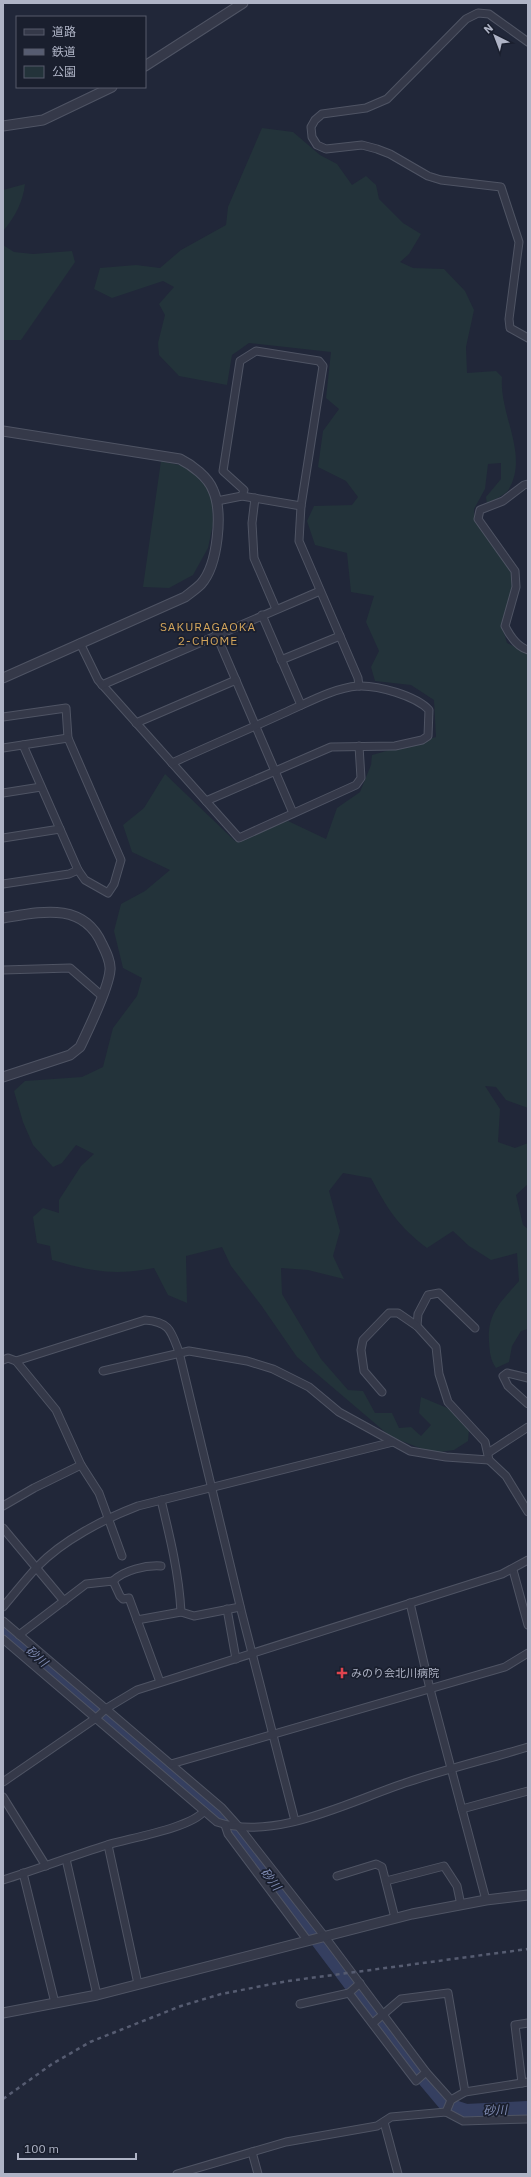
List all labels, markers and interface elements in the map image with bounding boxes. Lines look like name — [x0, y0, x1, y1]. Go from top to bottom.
legend — [16, 16, 146, 88]
north arrow — [475, 16, 515, 56]
text: N — [481, 21, 496, 36]
text: 道路 — [52, 24, 76, 39]
text: 鉄道 — [52, 44, 76, 59]
text: 公園 — [52, 64, 76, 79]
district label: SAKURAGAOKA 2-CHOME — [160, 619, 256, 648]
water label: 砂川 — [23, 1642, 52, 1671]
place label: みのり会北川病院 — [351, 1666, 439, 1680]
marker: みのり会北川病院 — [336, 1667, 348, 1679]
water label: 砂川 — [258, 1865, 285, 1895]
water label: 砂川 — [483, 2102, 509, 2118]
scale bar — [18, 2135, 136, 2161]
text: 100 m — [24, 2141, 59, 2156]

